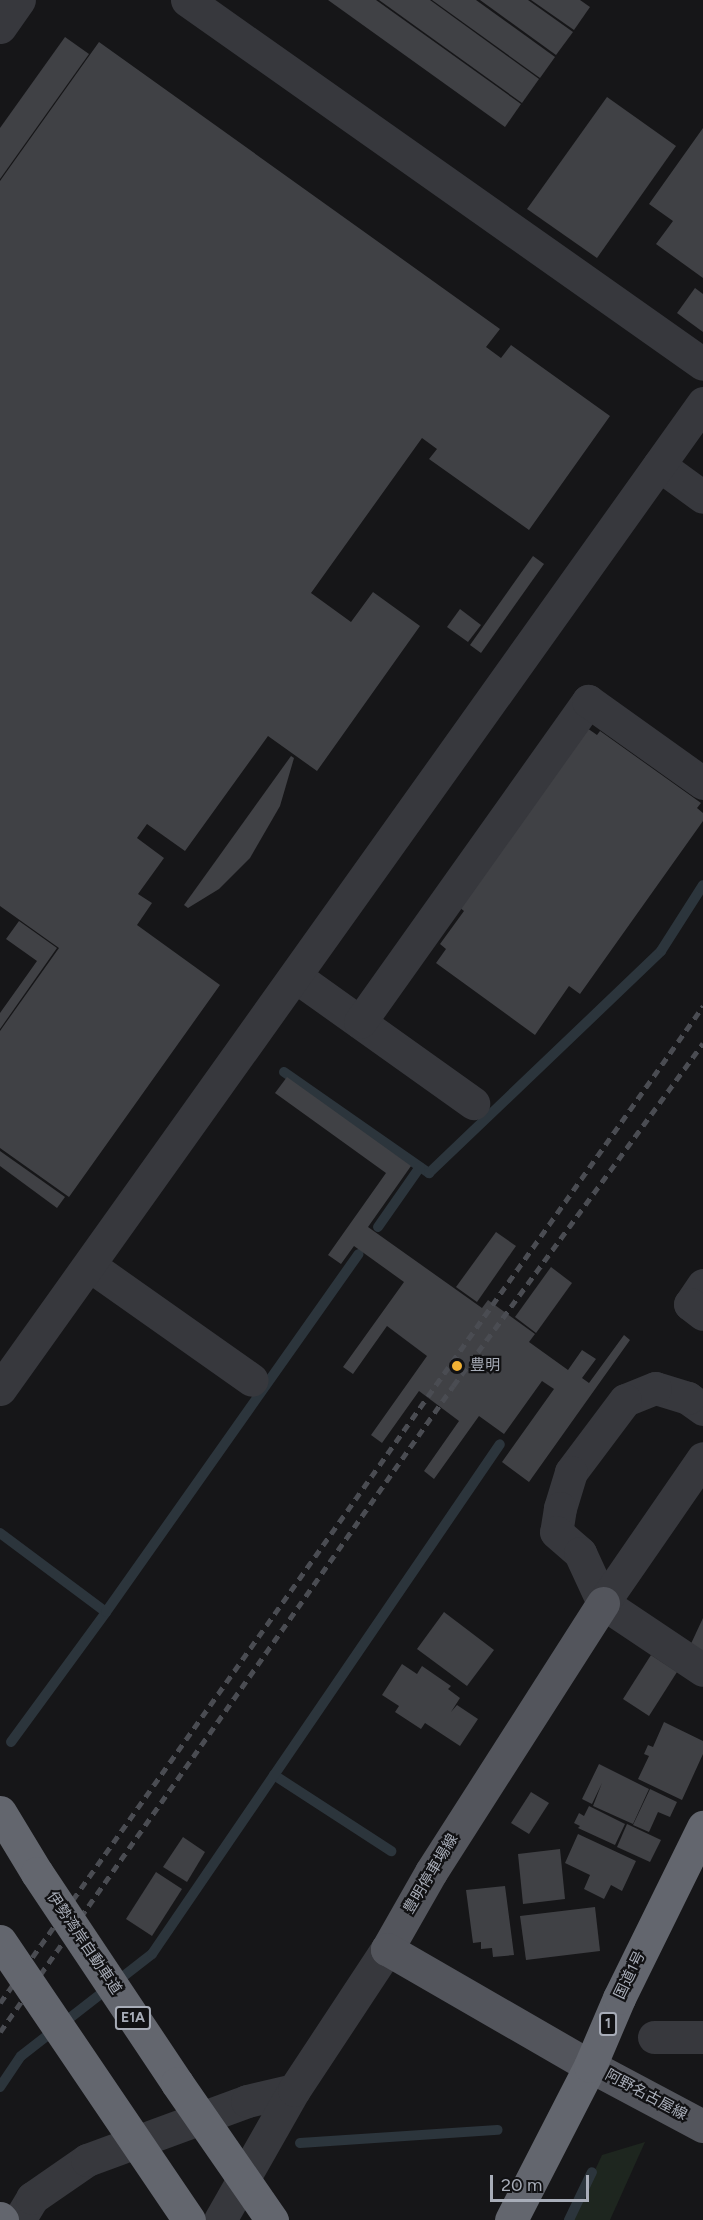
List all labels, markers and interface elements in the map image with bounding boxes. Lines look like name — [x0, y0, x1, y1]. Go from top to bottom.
marker: 豊明 — [448, 1357, 466, 1375]
place label: 豊明 — [470, 1357, 500, 1375]
street label: 豊明停車場線 — [400, 1831, 462, 1917]
street label: 伊勢湾岸自動車道 — [43, 1888, 125, 1998]
street label: 国道1号 — [611, 1948, 649, 2002]
road number: E1A — [114, 2007, 152, 2029]
road number: 1 — [599, 2013, 617, 2035]
street label: 阿野名古屋線 — [602, 2066, 690, 2124]
scale bar — [493, 2163, 592, 2201]
text: 20 m — [501, 2174, 542, 2196]

